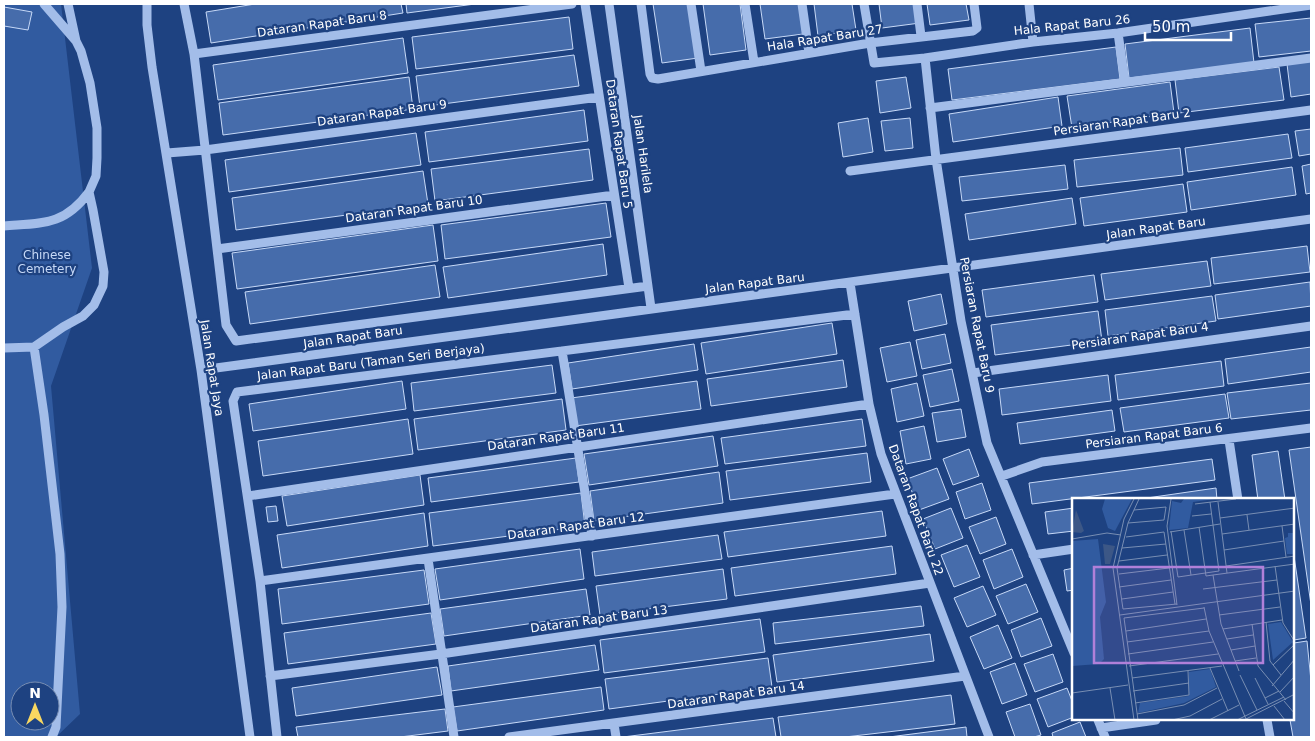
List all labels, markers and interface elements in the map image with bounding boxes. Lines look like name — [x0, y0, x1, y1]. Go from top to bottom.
street label: Dataran Rapat Baru 8 — [256, 8, 388, 40]
scale bar — [1145, 10, 1231, 42]
street label: Hala Rapat Baru 26 — [1013, 12, 1131, 38]
text: 50 m — [1152, 18, 1190, 36]
street label: Hala Rapat Baru 27 — [766, 22, 884, 54]
street label: Dataran Rapat Baru 5 — [603, 78, 635, 210]
street label: Dataran Rapat Baru 9 — [316, 97, 448, 129]
street label: Persiaran Rapat Baru 2 — [1053, 105, 1191, 139]
street label: Jalan Harilela — [630, 113, 655, 194]
street label: Dataran Rapat Baru 10 — [344, 192, 484, 226]
street label: Jalan Rapat Baru — [1104, 214, 1207, 242]
park label: Chinese Cemetery — [18, 248, 76, 276]
street label: Persiaran Rapat Baru 9 — [957, 256, 997, 394]
street label: Jalan Rapat Baru — [704, 270, 806, 296]
street label: Jalan Rapat Jaya — [197, 318, 227, 417]
street label: Persiaran Rapat Baru 4 — [1071, 319, 1209, 353]
street label: Jalan Rapat Baru — [301, 323, 404, 351]
street label: Jalan Rapat Baru (Taman Seri Berjaya) — [255, 341, 486, 383]
street label: Dataran Rapat Baru 11 — [486, 420, 626, 454]
street label: Persiaran Rapat Baru 6 — [1085, 421, 1223, 451]
street label: Dataran Rapat Baru 22 — [886, 443, 946, 577]
inset map — [1072, 498, 1295, 721]
street label: Dataran Rapat Baru 12 — [506, 509, 646, 543]
street label: Dataran Rapat Baru 13 — [529, 602, 669, 636]
street label: Dataran Rapat Baru 14 — [666, 678, 806, 712]
north arrow — [10, 681, 60, 731]
text: N — [29, 685, 41, 701]

